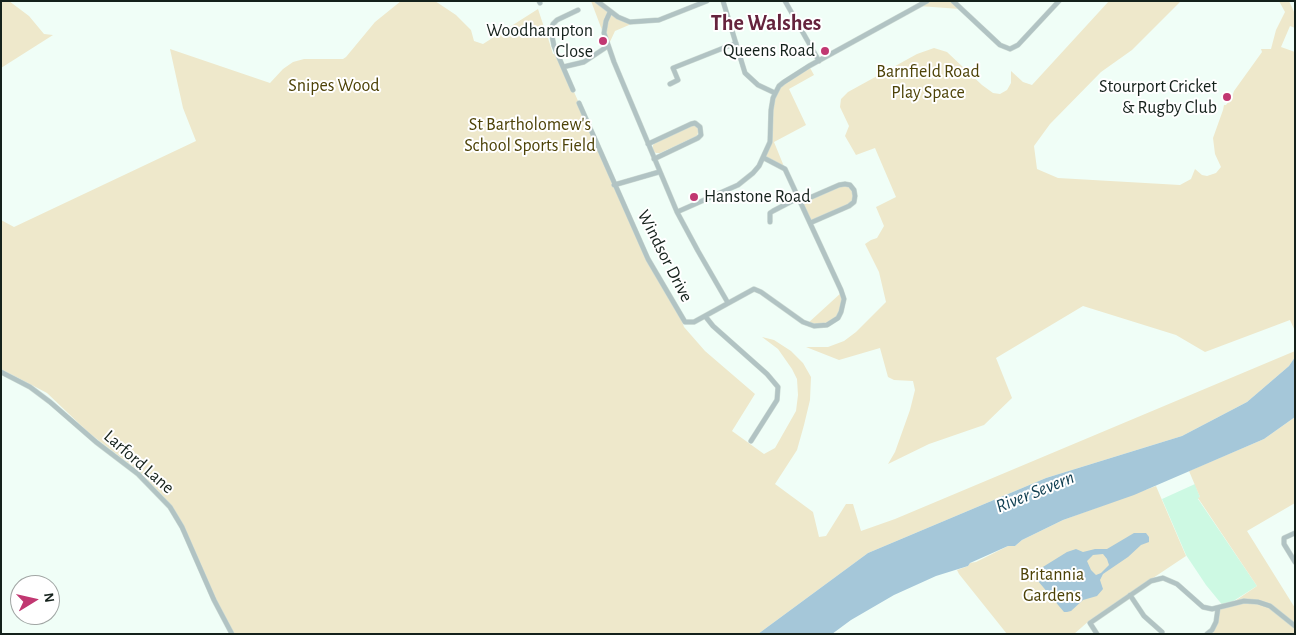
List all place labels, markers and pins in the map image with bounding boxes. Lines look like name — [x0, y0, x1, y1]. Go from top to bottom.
place label: Woodhampton Close — [486, 20, 593, 62]
marker: Woodhampton Close — [597, 35, 609, 47]
place label: Queens Road — [723, 40, 815, 62]
marker: Queens Road — [819, 45, 831, 57]
place label: Stourport Cricket & Rugby Club — [1099, 76, 1217, 118]
marker: Stourport Cricket & Rugby Club — [1221, 91, 1233, 103]
place label: Hanstone Road — [704, 186, 811, 208]
marker: Hanstone Road — [688, 191, 700, 203]

